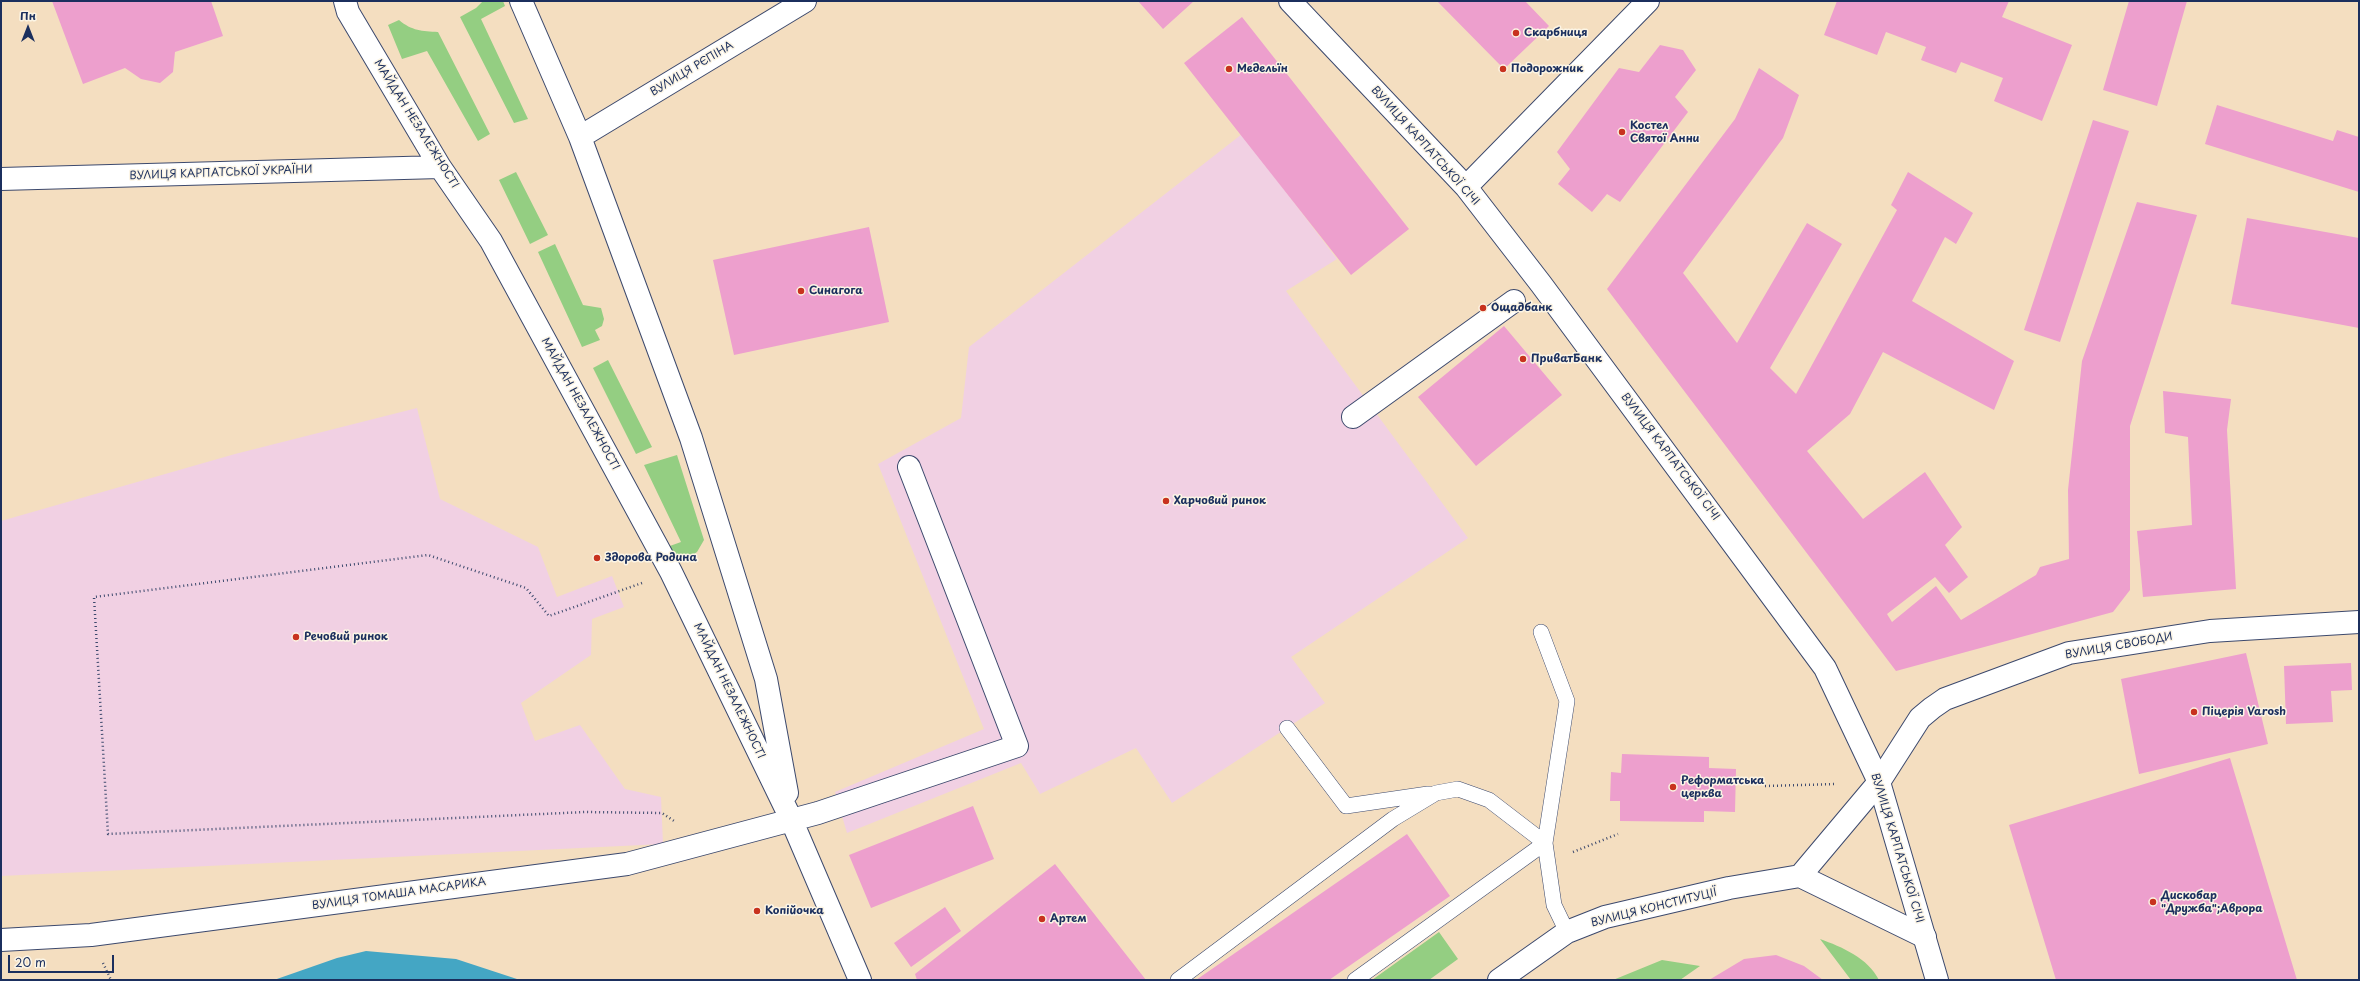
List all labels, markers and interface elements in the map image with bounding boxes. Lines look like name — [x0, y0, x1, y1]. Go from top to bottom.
text: Пн — [20, 7, 36, 24]
north arrow — [8, 8, 48, 48]
place label: Скарбниця — [1524, 26, 1587, 40]
marker: Скарбниця — [1511, 28, 1521, 38]
street label: ВУЛИЦЯ РЄПІНА — [648, 39, 736, 99]
street label: МАЙДАН НЕЗАЛЕЖНОСТІ — [371, 57, 461, 191]
place label: Медельїн — [1237, 62, 1288, 76]
place label: Подорожник — [1511, 62, 1583, 76]
marker: Медельїн — [1224, 64, 1234, 74]
marker: Подорожник — [1498, 64, 1508, 74]
street label: ВУЛИЦЯ КАРПАТСЬКОЇ СІЧІ — [1368, 84, 1482, 208]
place label: Костел Святої Анни — [1630, 119, 1699, 145]
marker: Костел Святої Анни — [1617, 127, 1627, 137]
street label: ВУЛИЦЯ КАРПАТСЬКОЇ УКРАЇНИ — [129, 163, 313, 183]
place label: Синагога — [809, 284, 863, 298]
marker: Синагога — [796, 286, 806, 296]
place label: Ощадбанк — [1491, 301, 1552, 315]
marker: Ощадбанк — [1478, 303, 1488, 313]
street label: МАЙДАН НЕЗАЛЕЖНОСТІ — [538, 336, 622, 472]
place label: ПриватБанк — [1531, 352, 1602, 366]
marker: ПриватБанк — [1518, 354, 1528, 364]
street label: ВУЛИЦЯ КАРПАТСЬКОЇ СІЧІ — [1618, 391, 1722, 523]
place label: Харчовий ринок — [1174, 494, 1266, 508]
marker: Харчовий ринок — [1161, 496, 1171, 506]
place label: Здорова Родина — [605, 551, 697, 565]
marker: Здорова Родина — [592, 553, 602, 563]
street label: МАЙДАН НЕЗАЛЕЖНОСТІ — [690, 621, 768, 761]
place label: Речовий ринок — [304, 630, 388, 644]
street label: ВУЛИЦЯ СВОБОДИ — [2064, 630, 2174, 662]
marker: Речовий ринок — [291, 632, 301, 642]
place label: Піцерія Varosh — [2202, 705, 2286, 719]
marker: Піцерія Varosh — [2189, 707, 2199, 717]
street label: ВУЛИЦЯ КАРПАТСЬКОЇ СІЧІ — [1868, 772, 1926, 924]
place label: Реформатська церква — [1681, 774, 1764, 800]
marker: Реформатська церква — [1668, 782, 1678, 792]
street label: ВУЛИЦЯ ТОМАША МАСАРИКА — [311, 875, 487, 913]
street label: ВУЛИЦЯ КОНСТИТУЦІЇ — [1590, 886, 1718, 930]
place label: Дискобар "Дружба";Аврора — [2161, 889, 2263, 915]
marker: Дискобар "Дружба";Аврора — [2148, 897, 2158, 907]
place label: Копійочка — [765, 904, 824, 918]
marker: Копійочка — [752, 906, 762, 916]
place label: Артем — [1050, 912, 1086, 926]
marker: Артем — [1037, 914, 1047, 924]
scale bar — [10, 947, 116, 973]
text: 20 m — [15, 953, 46, 971]

